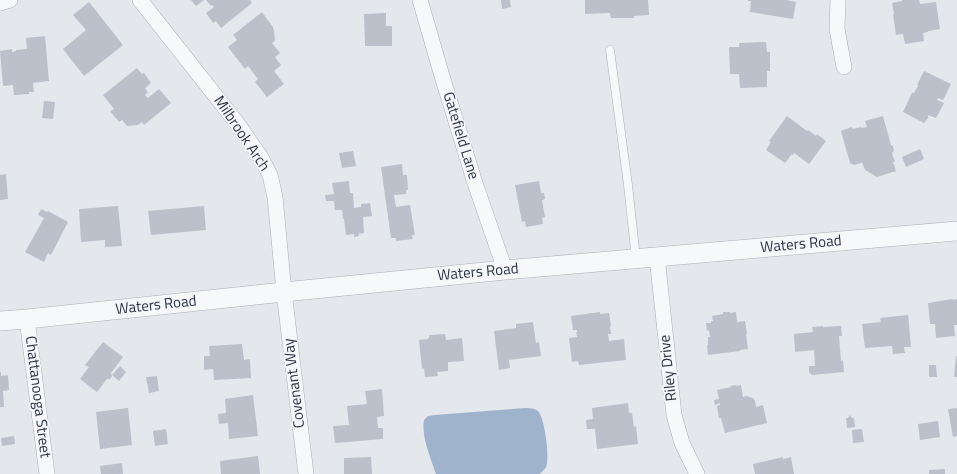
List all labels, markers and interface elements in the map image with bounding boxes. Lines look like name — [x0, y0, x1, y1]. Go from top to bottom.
street label: Gatefield Lane — [438, 90, 482, 182]
street label: Milbrook Arch — [209, 93, 273, 175]
street label: Waters Road — [760, 232, 842, 258]
street label: Waters Road — [437, 260, 519, 286]
street label: Waters Road — [115, 293, 197, 319]
street label: Riley Drive — [657, 334, 681, 402]
street label: Chattanooga Street — [21, 335, 53, 459]
street label: Covenant Way — [281, 337, 309, 429]

